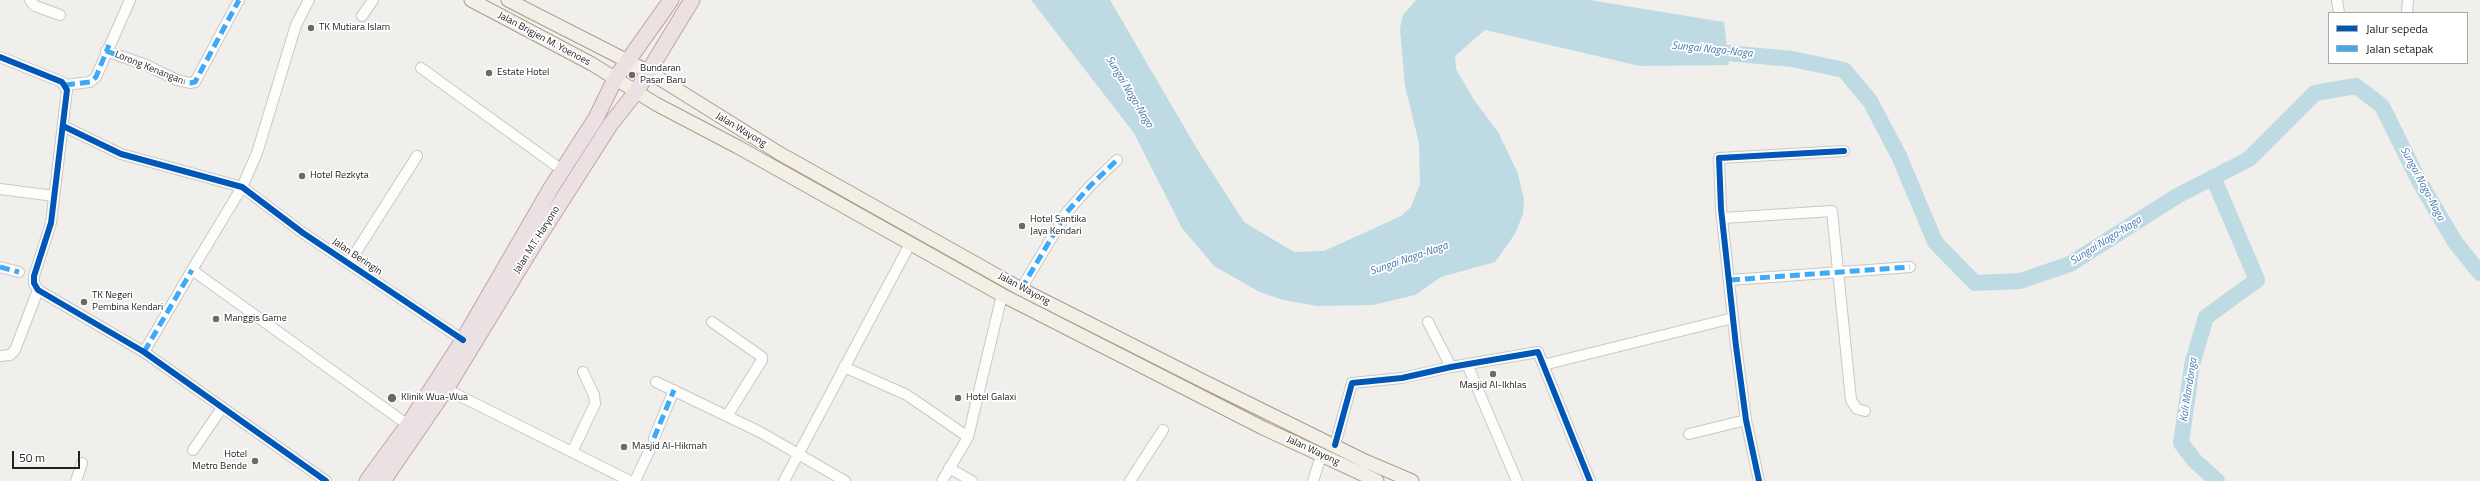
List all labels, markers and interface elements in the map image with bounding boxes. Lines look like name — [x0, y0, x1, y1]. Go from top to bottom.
street label: Jalan Brigjen M. Yoenoes — [496, 10, 592, 68]
legend — [2328, 12, 2468, 64]
text: Jalur sepeda — [2366, 19, 2428, 38]
place label: TK Mutiara Islam — [319, 22, 390, 34]
marker: TK Mutiara Islam — [306, 23, 316, 33]
water label: Sungai Naga-Naga — [1671, 39, 1753, 61]
text: Jalan setapak — [2366, 39, 2433, 58]
street label: Lorong Kenangan — [113, 49, 185, 87]
water label: Sungai Naga-Naga — [1102, 54, 1156, 130]
place label: Bundaran Pasar Baru — [640, 63, 686, 86]
place label: Estate Hotel — [497, 67, 549, 79]
marker: Estate Hotel — [484, 68, 494, 78]
marker: Bundaran Pasar Baru — [627, 70, 637, 80]
street label: Jalan Wayong — [713, 110, 769, 150]
water label: Sungai Naga-Naga — [2397, 145, 2447, 223]
place label: Hotel Rezkyta — [310, 170, 369, 182]
marker: Hotel Rezkyta — [297, 171, 307, 181]
street label: Jalan M.T. Haryono — [511, 204, 563, 276]
place label: Hotel Santika Jaya Kendari — [1030, 214, 1086, 238]
water label: Sungai Naga-Naga — [2068, 214, 2144, 268]
marker: Hotel Santika Jaya Kendari — [1017, 221, 1027, 231]
street label: Jalan Beringin — [330, 236, 384, 278]
water label: Sungai Naga-Naga — [1368, 239, 1450, 279]
street label: Jalan Wayong — [996, 270, 1052, 308]
place label: TK Negeri Pembina Kendari — [92, 290, 163, 314]
marker: TK Negeri Pembina Kendari — [79, 297, 89, 307]
place label: Manggis Game — [224, 313, 287, 325]
marker: Manggis Game — [211, 314, 221, 324]
water label: Kali Mandonga — [2177, 357, 2201, 423]
marker: Masjid Al-Ikhlas — [1488, 369, 1498, 379]
place label: Masjid Al-Ikhlas — [1459, 380, 1527, 392]
marker: Klinik Wua-Wua — [386, 392, 398, 404]
place label: Klinik Wua-Wua — [401, 392, 468, 404]
place label: Hotel Galaxi — [966, 392, 1016, 404]
marker: Hotel Galaxi — [953, 393, 963, 403]
street label: Jalan Wayong — [1285, 434, 1341, 468]
place label: Masjid Al-Hikmah — [632, 441, 707, 453]
marker: Masjid Al-Hikmah — [619, 442, 629, 452]
scale bar — [14, 443, 82, 469]
text: 50 m — [19, 448, 45, 467]
place label: Hotel Metro Bende — [192, 449, 247, 472]
marker: Hotel Metro Bende — [250, 456, 260, 466]

